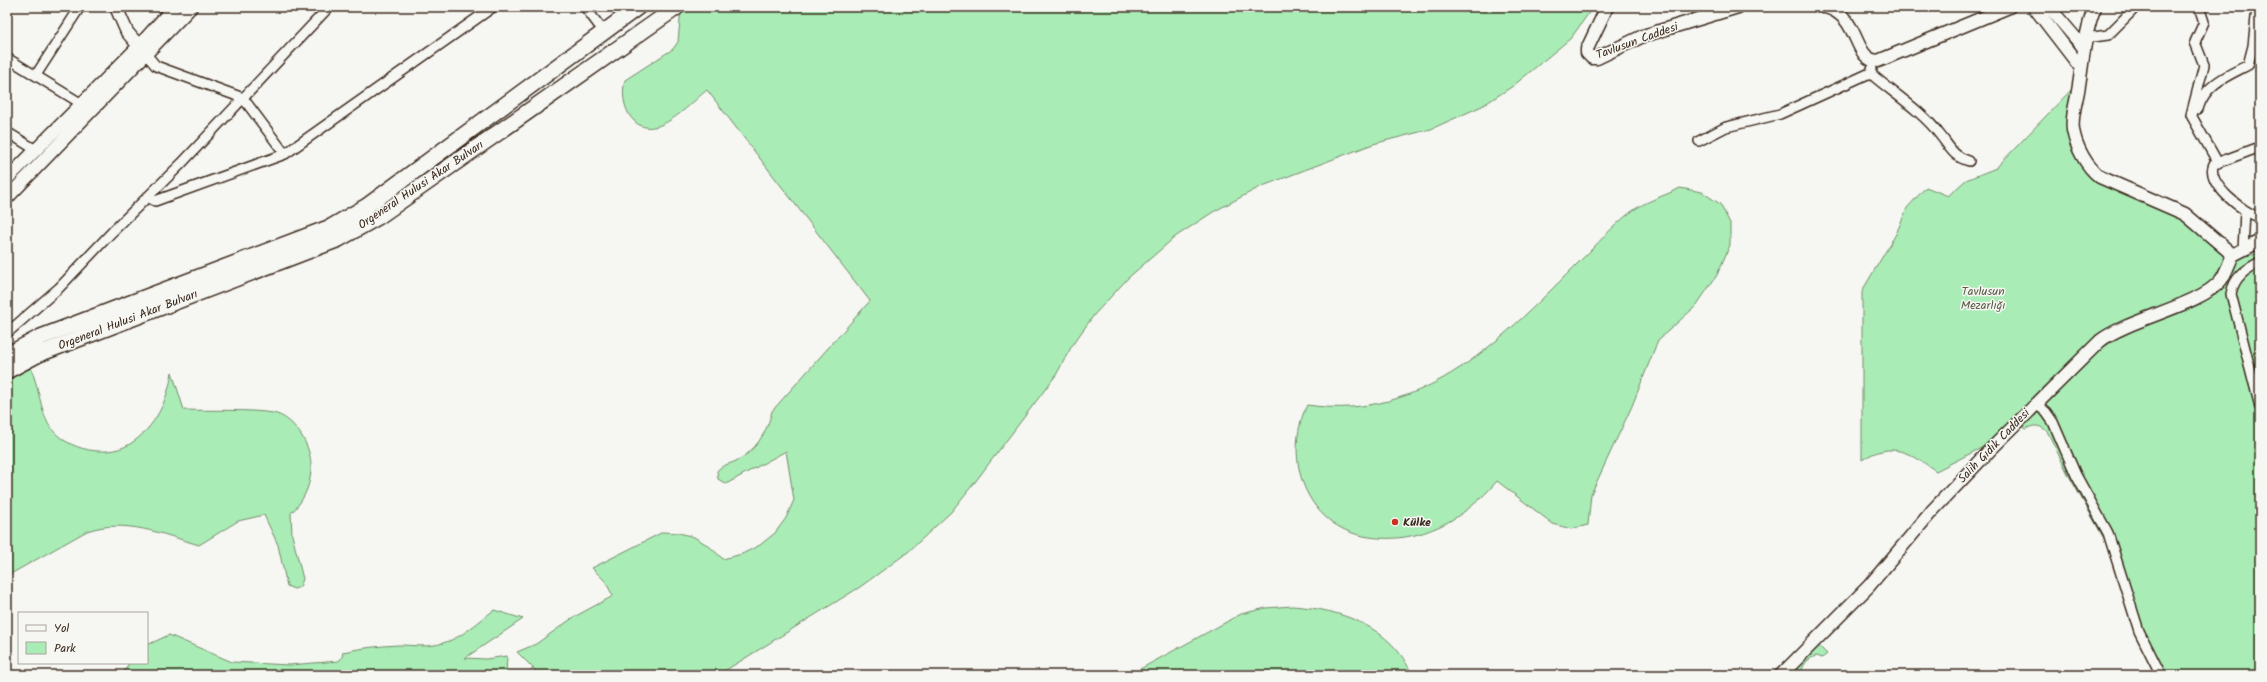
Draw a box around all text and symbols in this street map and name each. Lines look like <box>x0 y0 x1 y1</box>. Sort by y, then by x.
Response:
street label: Tavlusun Caddesi <box>1593 17 1682 65</box>
street label: Orgeneral Hulusi Akar Bulvarı <box>354 136 488 234</box>
park label: Tavlusun Mezarlığı <box>1961 282 2005 315</box>
street label: Orgeneral Hulusi Akar Bulvarı <box>55 285 201 355</box>
street label: Salih Gıdık Caddesi <box>1953 404 2035 488</box>
place label: Külke <box>1403 513 1431 532</box>
marker: Külke <box>1390 517 1400 527</box>
legend <box>18 612 148 664</box>
text: Yol <box>54 619 69 638</box>
text: Park <box>54 639 76 658</box>

